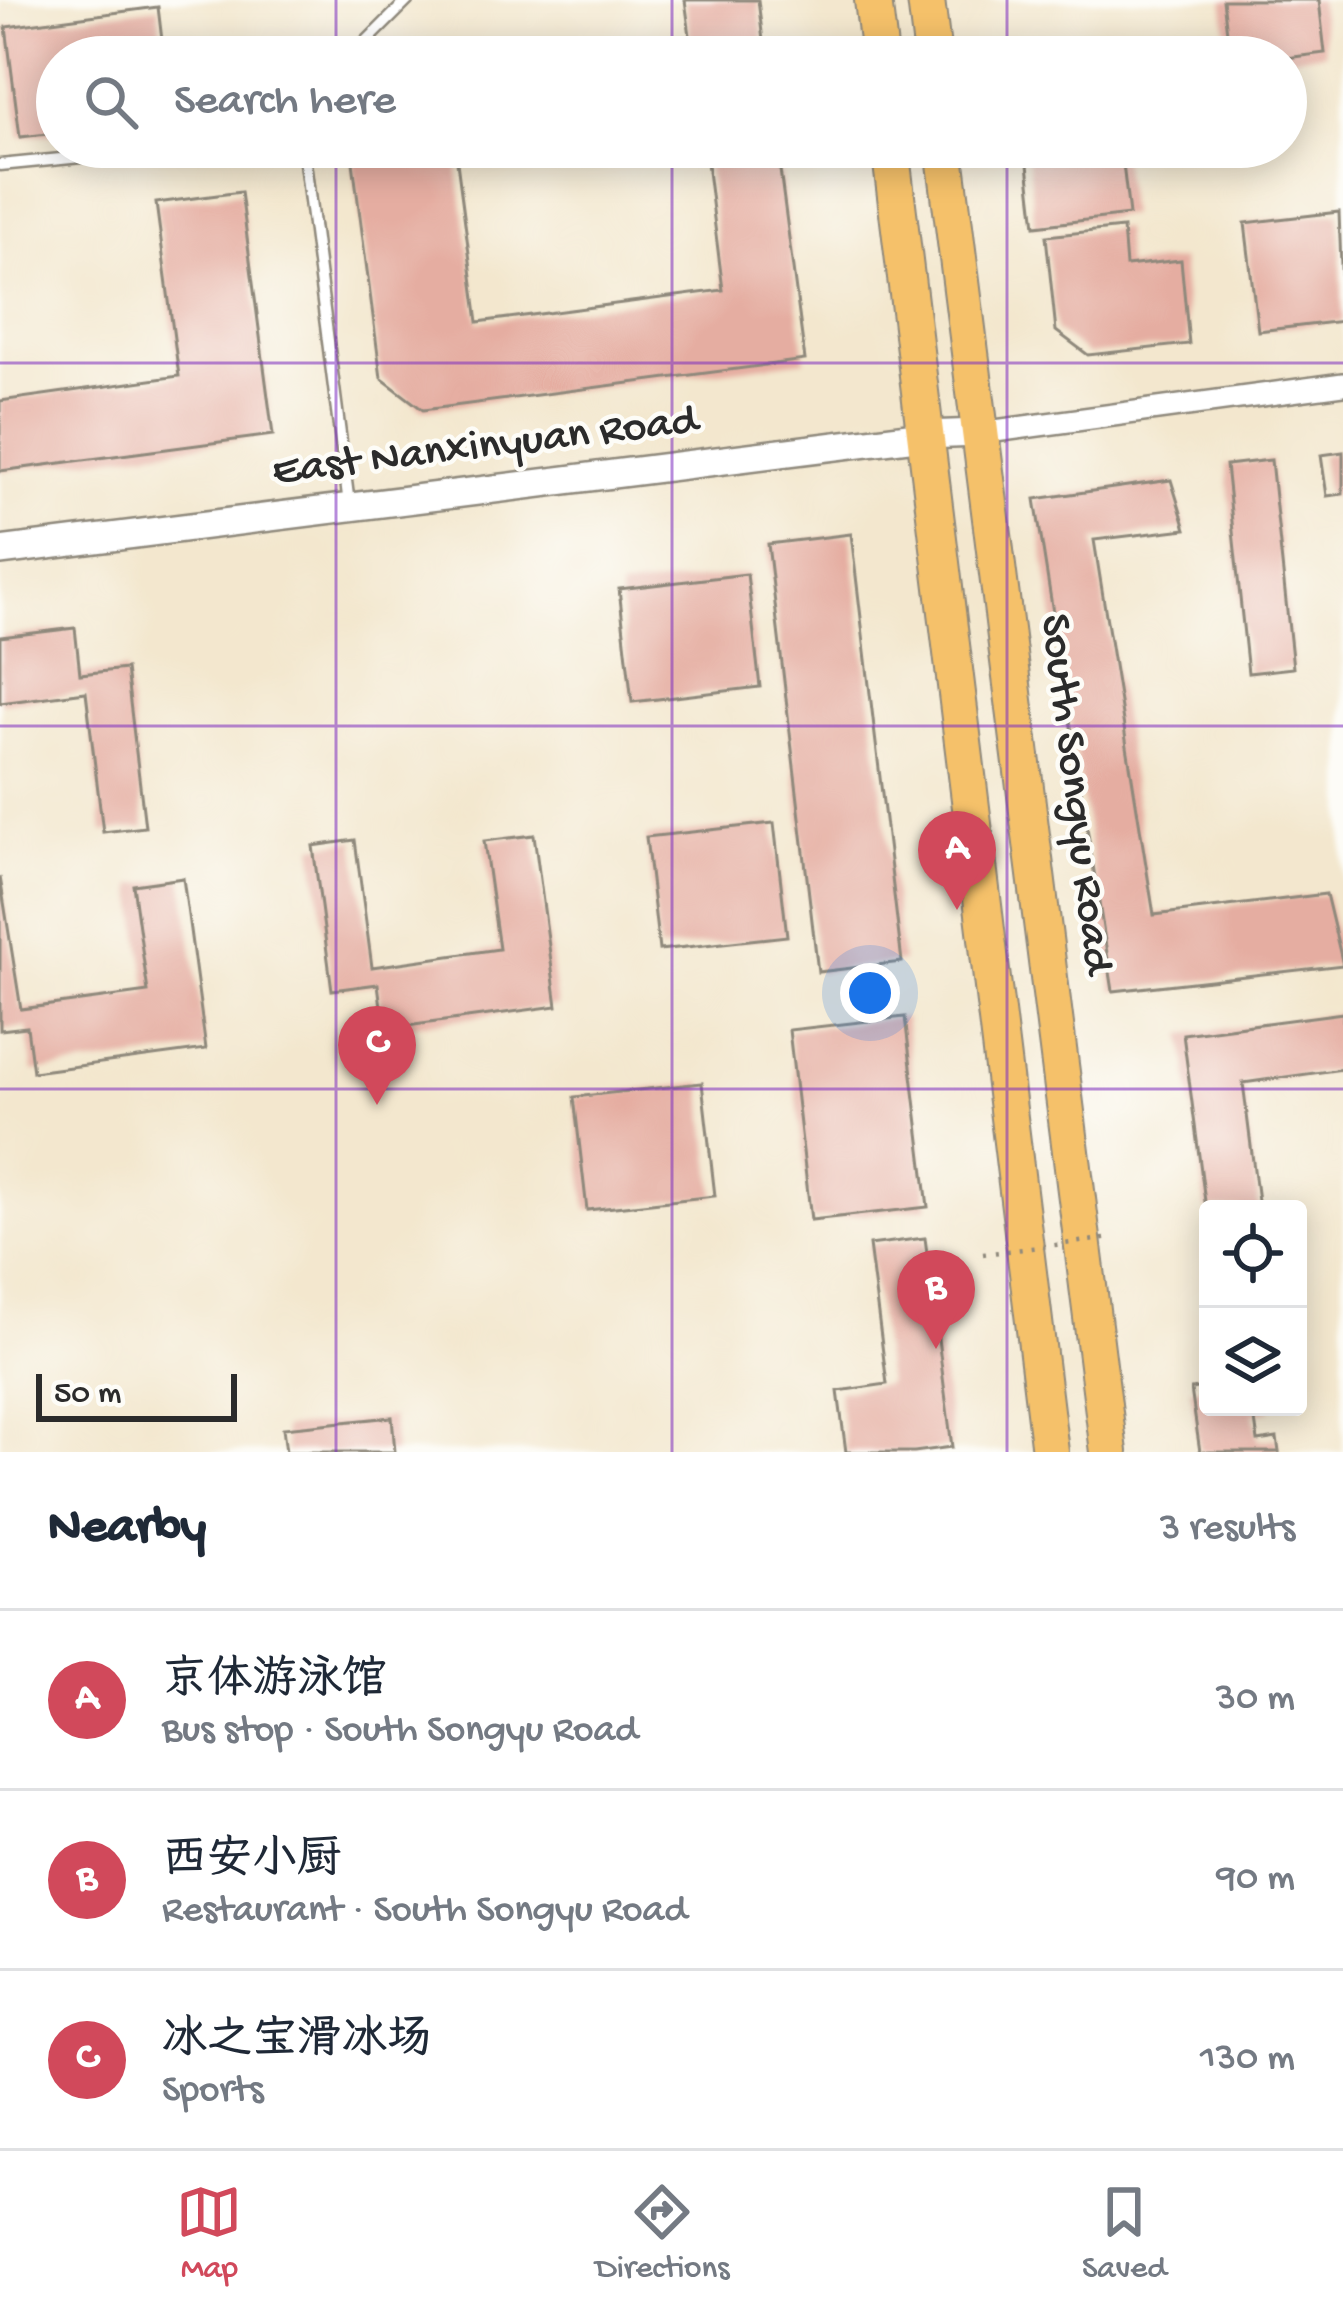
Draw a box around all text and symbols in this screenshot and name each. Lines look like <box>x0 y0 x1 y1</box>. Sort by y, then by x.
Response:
search box <box>36 36 1307 168</box>
icon: search <box>78 69 144 135</box>
text: Search here <box>174 76 396 129</box>
street label: East Nanxinyuan Road <box>269 395 704 500</box>
street label: South Songyu Road <box>1026 611 1123 980</box>
pin: A <box>918 811 996 910</box>
your location <box>840 963 900 1023</box>
pin: C <box>338 1006 416 1105</box>
map controls <box>1199 1200 1307 1416</box>
button: locate <box>1199 1200 1307 1308</box>
pin: B <box>897 1250 975 1349</box>
button: layers <box>1199 1308 1307 1416</box>
scale bar <box>36 1368 237 1421</box>
text: 50 m <box>54 1376 121 1414</box>
text: Nearby <box>48 1500 206 1560</box>
text: 3 results <box>1160 1507 1295 1553</box>
text: 京体游泳馆 <box>162 1656 387 1709</box>
text: A <box>75 1677 99 1723</box>
text: 30 m <box>1216 1677 1295 1723</box>
text: Bus stop · South Songyu Road <box>162 1709 638 1755</box>
text: 西安小厨 <box>162 1836 342 1889</box>
text: B <box>77 1857 97 1903</box>
text: 90 m <box>1216 1857 1295 1903</box>
text: Restaurant · South Songyu Road <box>162 1889 687 1935</box>
text: 冰之宝滑冰场 <box>162 2016 432 2069</box>
text: C <box>76 2037 98 2083</box>
text: 130 m <box>1200 2037 1295 2083</box>
text: Sports <box>162 2069 264 2115</box>
tab: Map <box>176 2179 242 2289</box>
tab: Directions <box>595 2179 729 2289</box>
tab: Saved <box>1082 2179 1167 2289</box>

